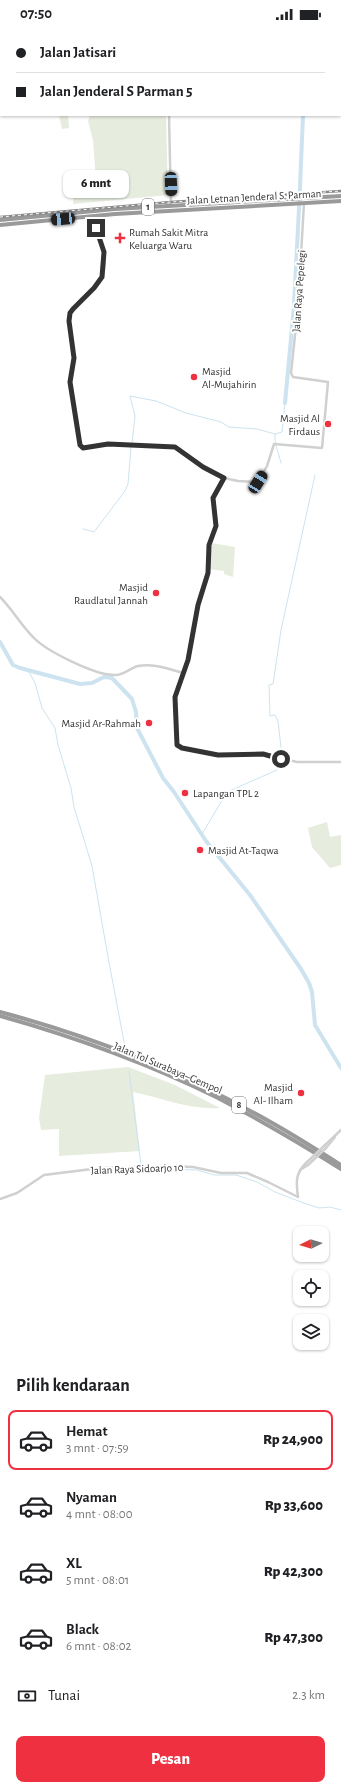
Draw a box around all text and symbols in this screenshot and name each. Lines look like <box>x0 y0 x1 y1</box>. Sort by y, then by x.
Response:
text: 07:50 <box>20 6 52 21</box>
text: Jalan Jatisari <box>40 45 116 60</box>
text: Jalan Jenderal S Parman 5 <box>40 84 192 99</box>
callout: 6 mnt <box>63 170 129 198</box>
car <box>165 172 177 196</box>
text: 6 mnt <box>81 177 111 190</box>
street label: Jalan Letnan Jenderal S. Parman <box>186 188 322 206</box>
road number: 1 <box>142 199 154 215</box>
car <box>51 212 75 226</box>
route end <box>87 219 105 237</box>
place label: Rumah Sakit Mitra Keluarga Waru <box>129 227 208 251</box>
marker: Rumah Sakit Mitra Keluarga Waru <box>114 232 126 244</box>
street label: Jalan Raya Pepelegi <box>291 250 307 332</box>
place label: Masjid Al-Mujahirin <box>202 366 256 390</box>
marker: Masjid Al-Mujahirin <box>189 372 199 382</box>
place label: Masjid Al Firdaus <box>280 413 320 437</box>
marker: Masjid Al Firdaus <box>323 419 333 429</box>
car <box>247 469 269 495</box>
place label: Masjid Raudlatul Jannah <box>74 582 148 606</box>
marker: Masjid Raudlatul Jannah <box>151 588 161 598</box>
place label: Masjid Ar-Rahmah <box>62 718 141 729</box>
marker: Masjid Ar-Rahmah <box>144 718 154 728</box>
route start <box>272 750 290 768</box>
marker: Lapangan TPL 2 <box>180 788 190 798</box>
place label: Lapangan TPL 2 <box>193 788 259 799</box>
marker: Masjid At-Taqwa <box>195 845 205 855</box>
place label: Masjid At-Taqwa <box>208 845 279 856</box>
street label: Jalan Tol Surabaya–Gempol <box>112 1040 224 1096</box>
place label: Masjid Al- Ilham <box>254 1082 293 1106</box>
marker: Masjid Al- Ilham <box>296 1088 306 1098</box>
road number: 8 <box>232 1097 246 1113</box>
street label: Jalan Raya Sidoarjo 10 <box>90 1162 184 1176</box>
north arrow <box>293 1226 329 1262</box>
map controls <box>293 1226 329 1350</box>
button: locate <box>293 1270 329 1306</box>
button: layers <box>293 1314 329 1350</box>
text: Pilih kendaraan <box>16 1377 130 1395</box>
icon: car <box>18 1422 54 1458</box>
text: Hemat <box>66 1424 108 1439</box>
text: Rp 24,900 <box>263 1432 323 1447</box>
text: 3 mnt · 07:59 <box>66 1442 129 1455</box>
icon: car <box>18 1488 54 1524</box>
text: Nyaman <box>66 1490 117 1505</box>
text: Rp 33,600 <box>265 1498 323 1513</box>
text: 4 mnt · 08:00 <box>66 1508 133 1521</box>
icon: car <box>18 1554 54 1590</box>
text: XL <box>66 1556 82 1571</box>
text: Rp 42,300 <box>264 1564 323 1579</box>
text: 5 mnt · 08:01 <box>66 1574 129 1587</box>
icon: car <box>18 1620 54 1656</box>
text: Black <box>66 1622 99 1637</box>
text: Rp 47,300 <box>264 1630 323 1645</box>
text: 6 mnt · 08:02 <box>66 1640 131 1653</box>
icon: cash <box>16 1685 38 1707</box>
text: Tunai <box>48 1688 80 1703</box>
text: 2.3 km <box>292 1689 325 1702</box>
button: Pesan <box>16 1736 325 1782</box>

